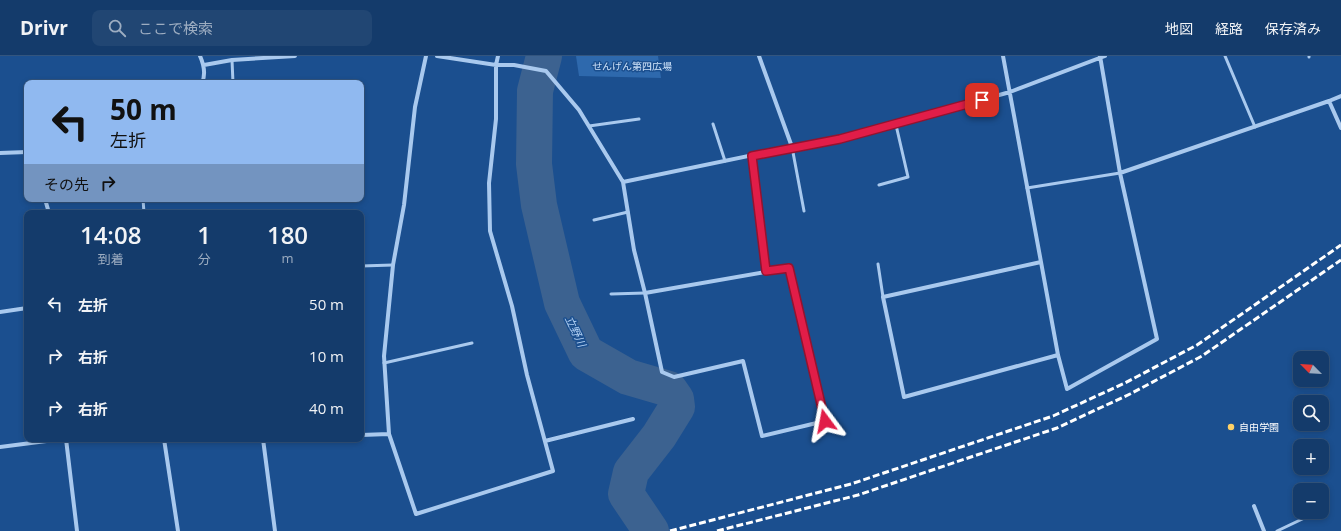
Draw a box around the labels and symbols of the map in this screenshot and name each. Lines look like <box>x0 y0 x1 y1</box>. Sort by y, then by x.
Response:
park label: せんげん第四広場 <box>592 59 672 73</box>
pin <box>965 83 999 117</box>
water label: 立野川 <box>562 313 590 350</box>
north arrow <box>1293 351 1329 387</box>
position arrow <box>804 400 846 442</box>
place label: 自由学園 <box>1239 420 1279 434</box>
marker: 自由学園 <box>1226 422 1236 432</box>

